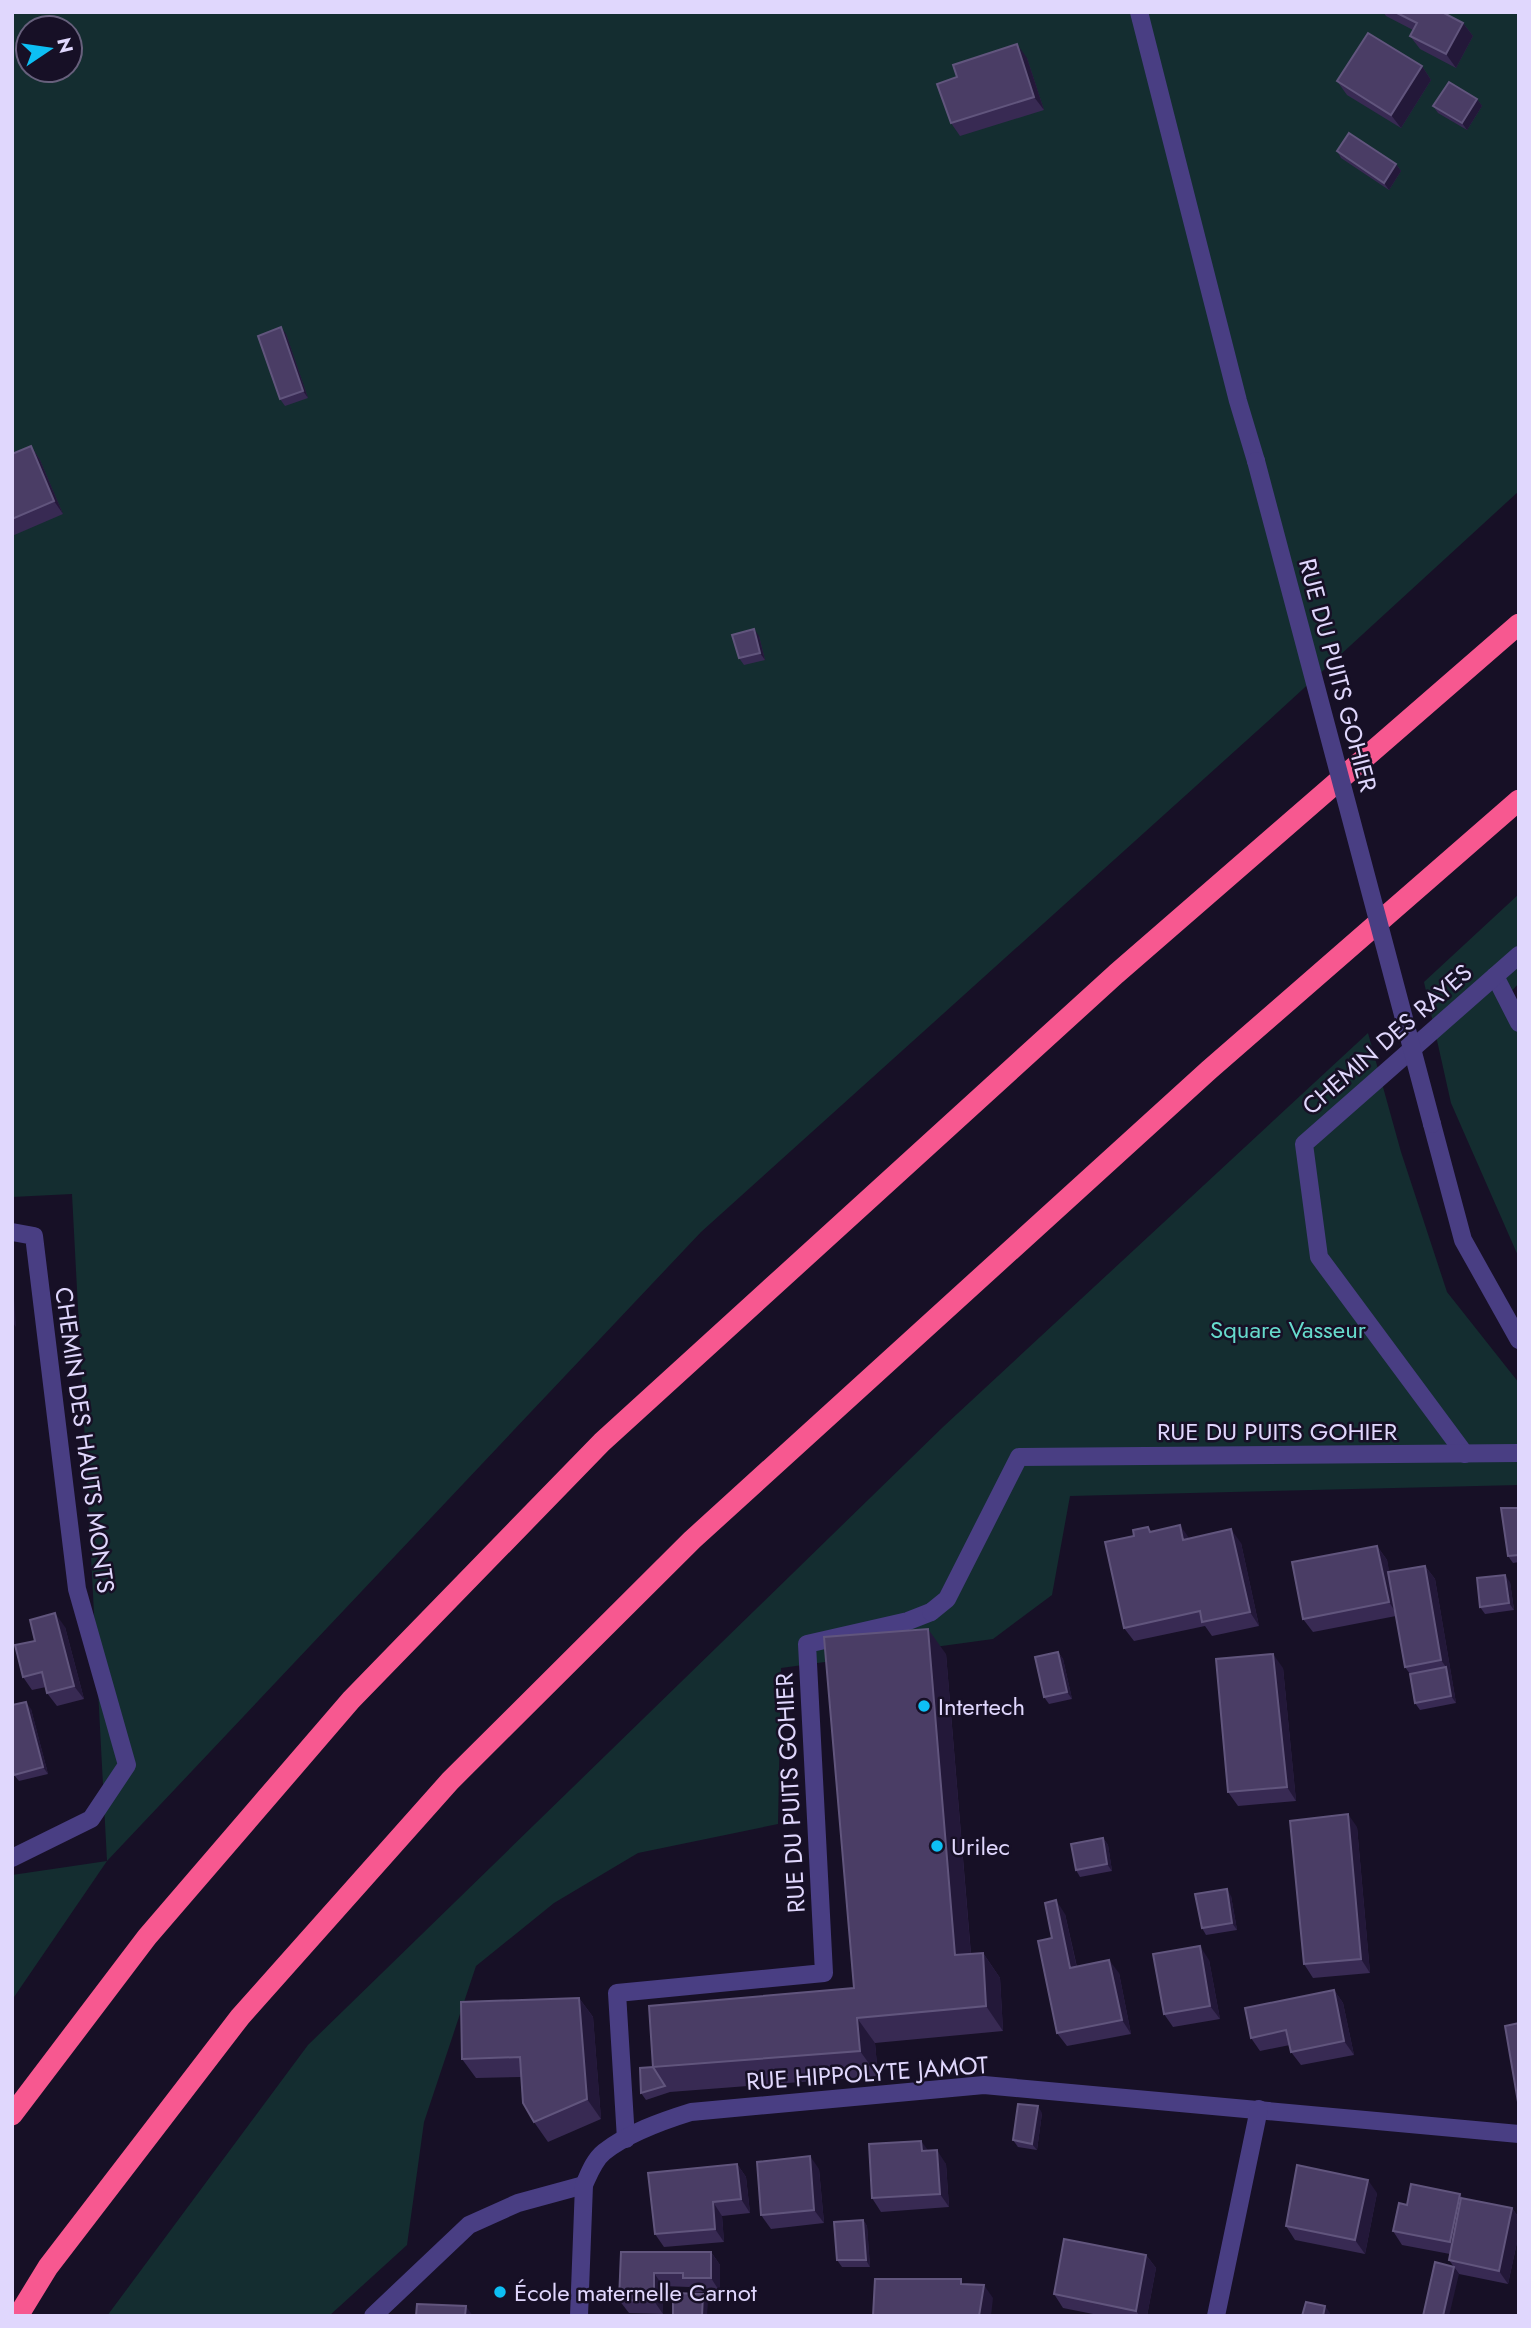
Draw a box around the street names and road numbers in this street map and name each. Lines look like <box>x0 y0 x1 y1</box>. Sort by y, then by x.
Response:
street label: RUE DU PUITS GOHIER <box>1290 554 1386 796</box>
street label: CHEMIN DES RAYES <box>1294 955 1480 1123</box>
street label: CHEMIN DES HAUTS MONTS <box>46 1285 124 1595</box>
street label: RUE DU PUITS GOHIER <box>1157 1414 1398 1449</box>
street label: RUE DU PUITS GOHIER <box>766 1672 814 1914</box>
street label: RUE HIPPOLYTE JAMOT <box>745 2047 989 2099</box>

